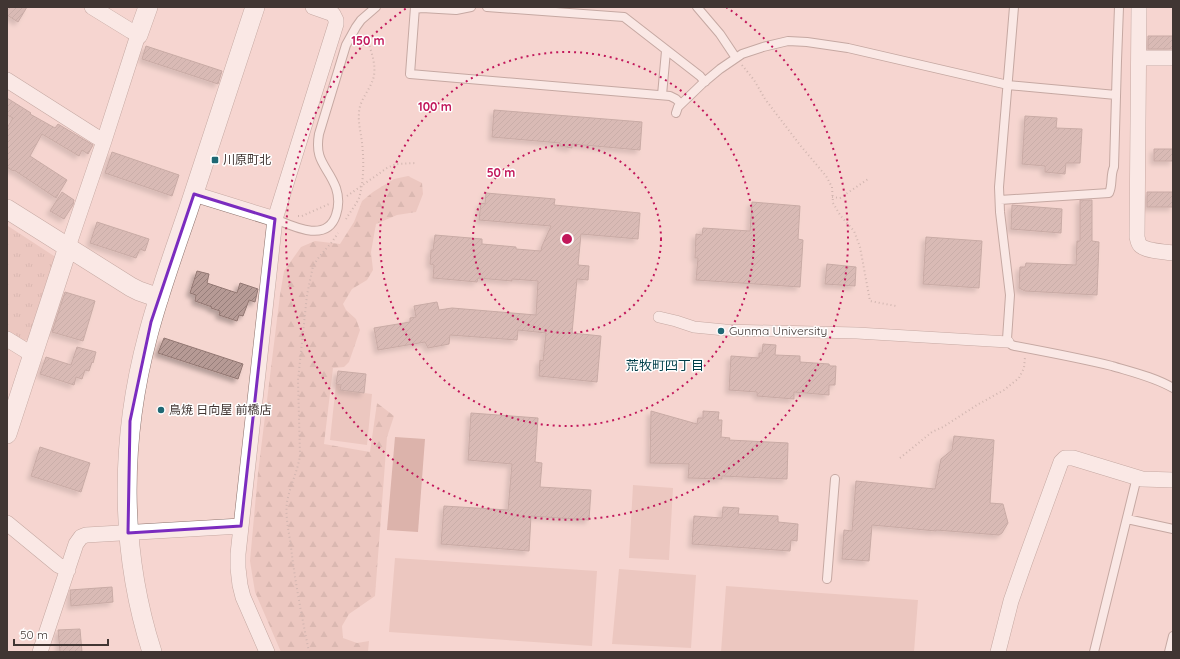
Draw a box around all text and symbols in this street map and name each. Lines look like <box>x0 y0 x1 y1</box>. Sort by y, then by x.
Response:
text: 150 m <box>351 33 385 48</box>
text: 100 m <box>418 99 452 114</box>
place label: 川原町北 <box>223 152 271 167</box>
marker: 川原町北 <box>210 155 220 165</box>
text: 50 m <box>487 165 515 180</box>
centre of rings <box>560 232 574 246</box>
place label: Gunma University <box>729 323 827 338</box>
marker: Gunma University <box>716 326 726 336</box>
district label: 荒牧町四丁目 <box>626 357 704 373</box>
place label: 鳥焼 日向屋 前橋店 <box>169 402 272 417</box>
marker: 鳥焼 日向屋 前橋店 <box>156 405 166 415</box>
scale bar <box>14 621 108 647</box>
text: 50 m <box>20 627 48 642</box>

